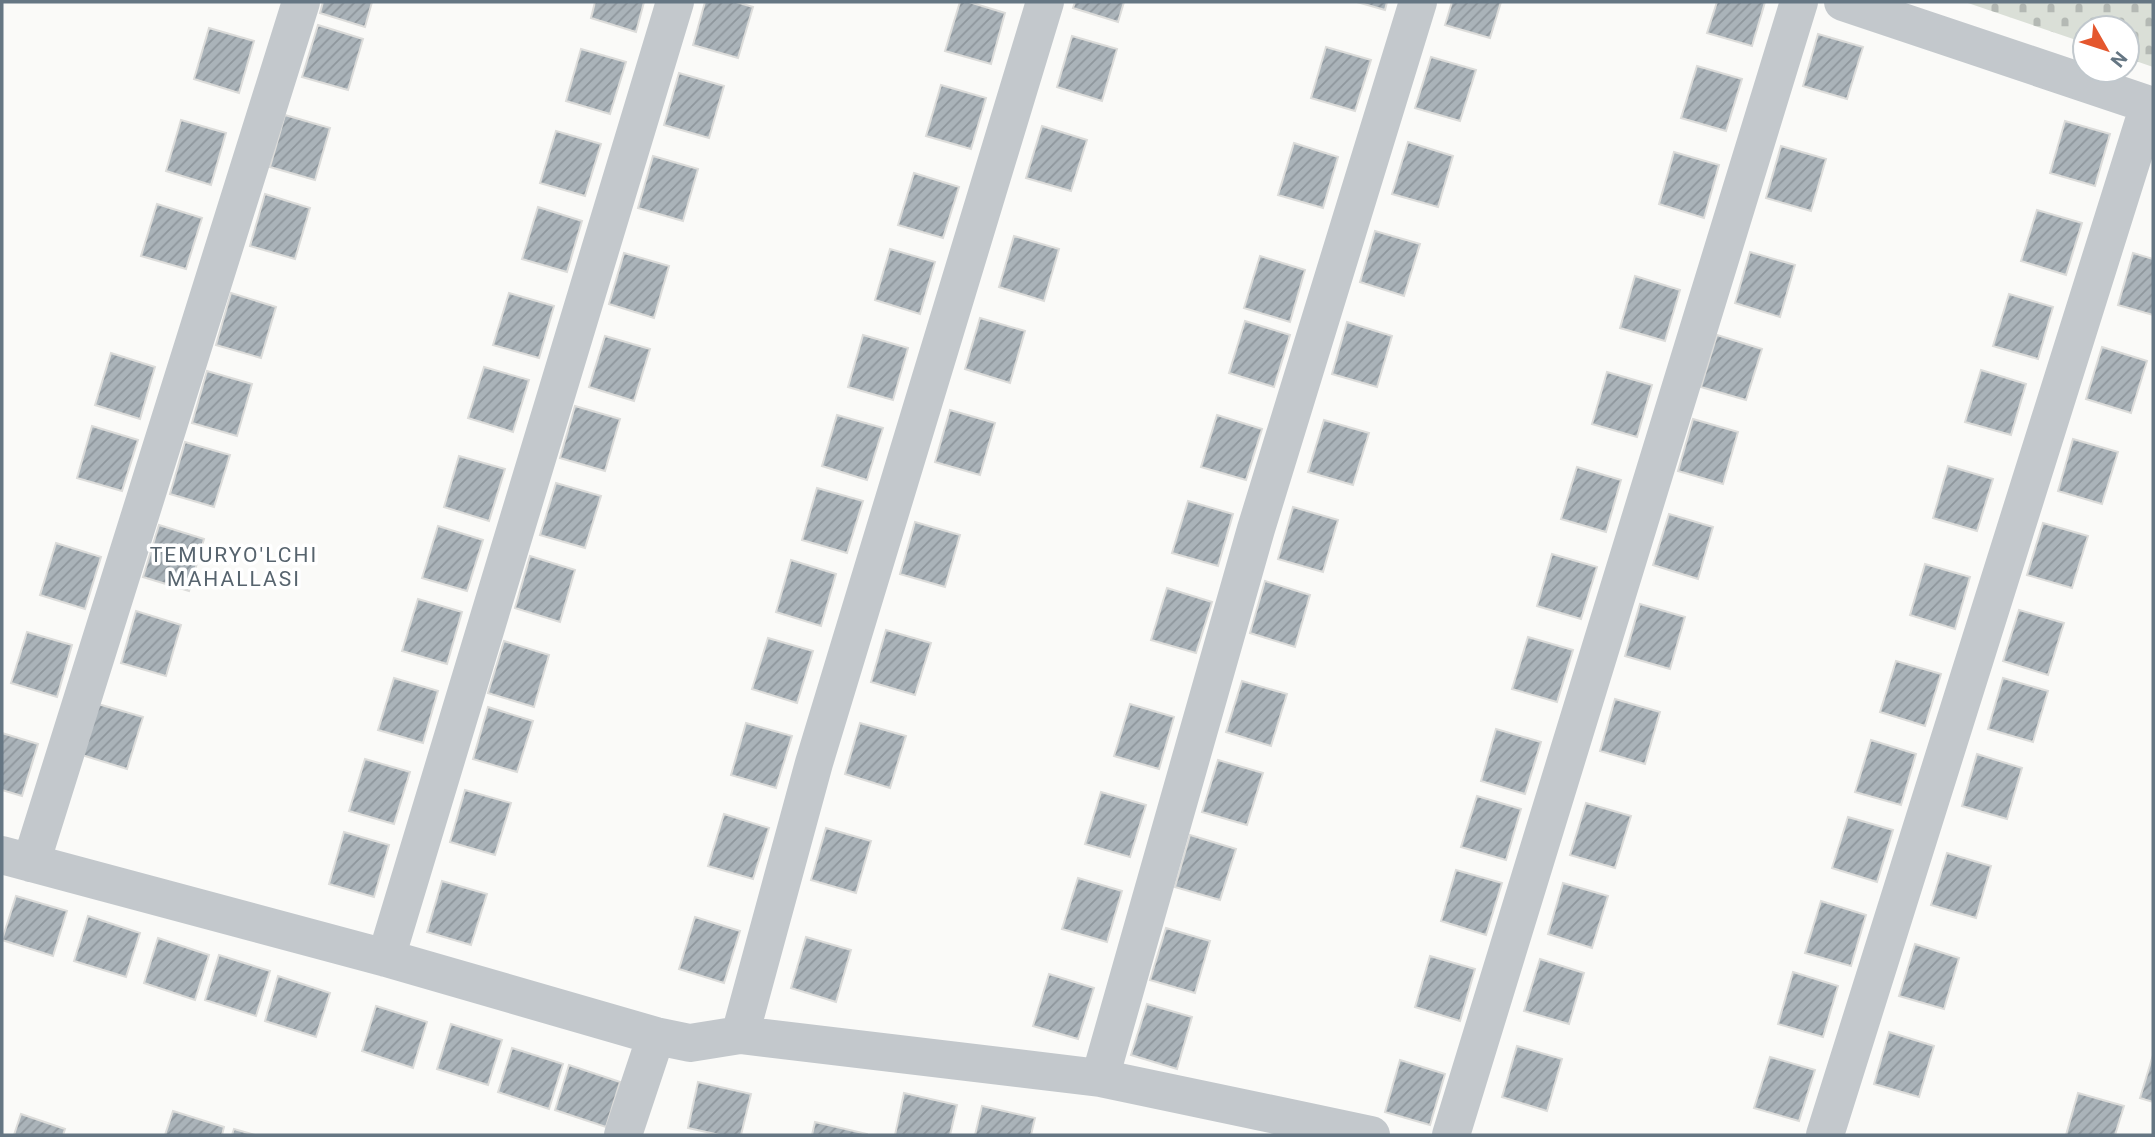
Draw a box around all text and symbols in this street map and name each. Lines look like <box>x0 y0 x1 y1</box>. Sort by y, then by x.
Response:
north arrow <box>2071 14 2141 84</box>
text: N <box>2106 47 2132 72</box>
district label: TEMURYO'LCHI MAHALLASI <box>150 543 318 591</box>

